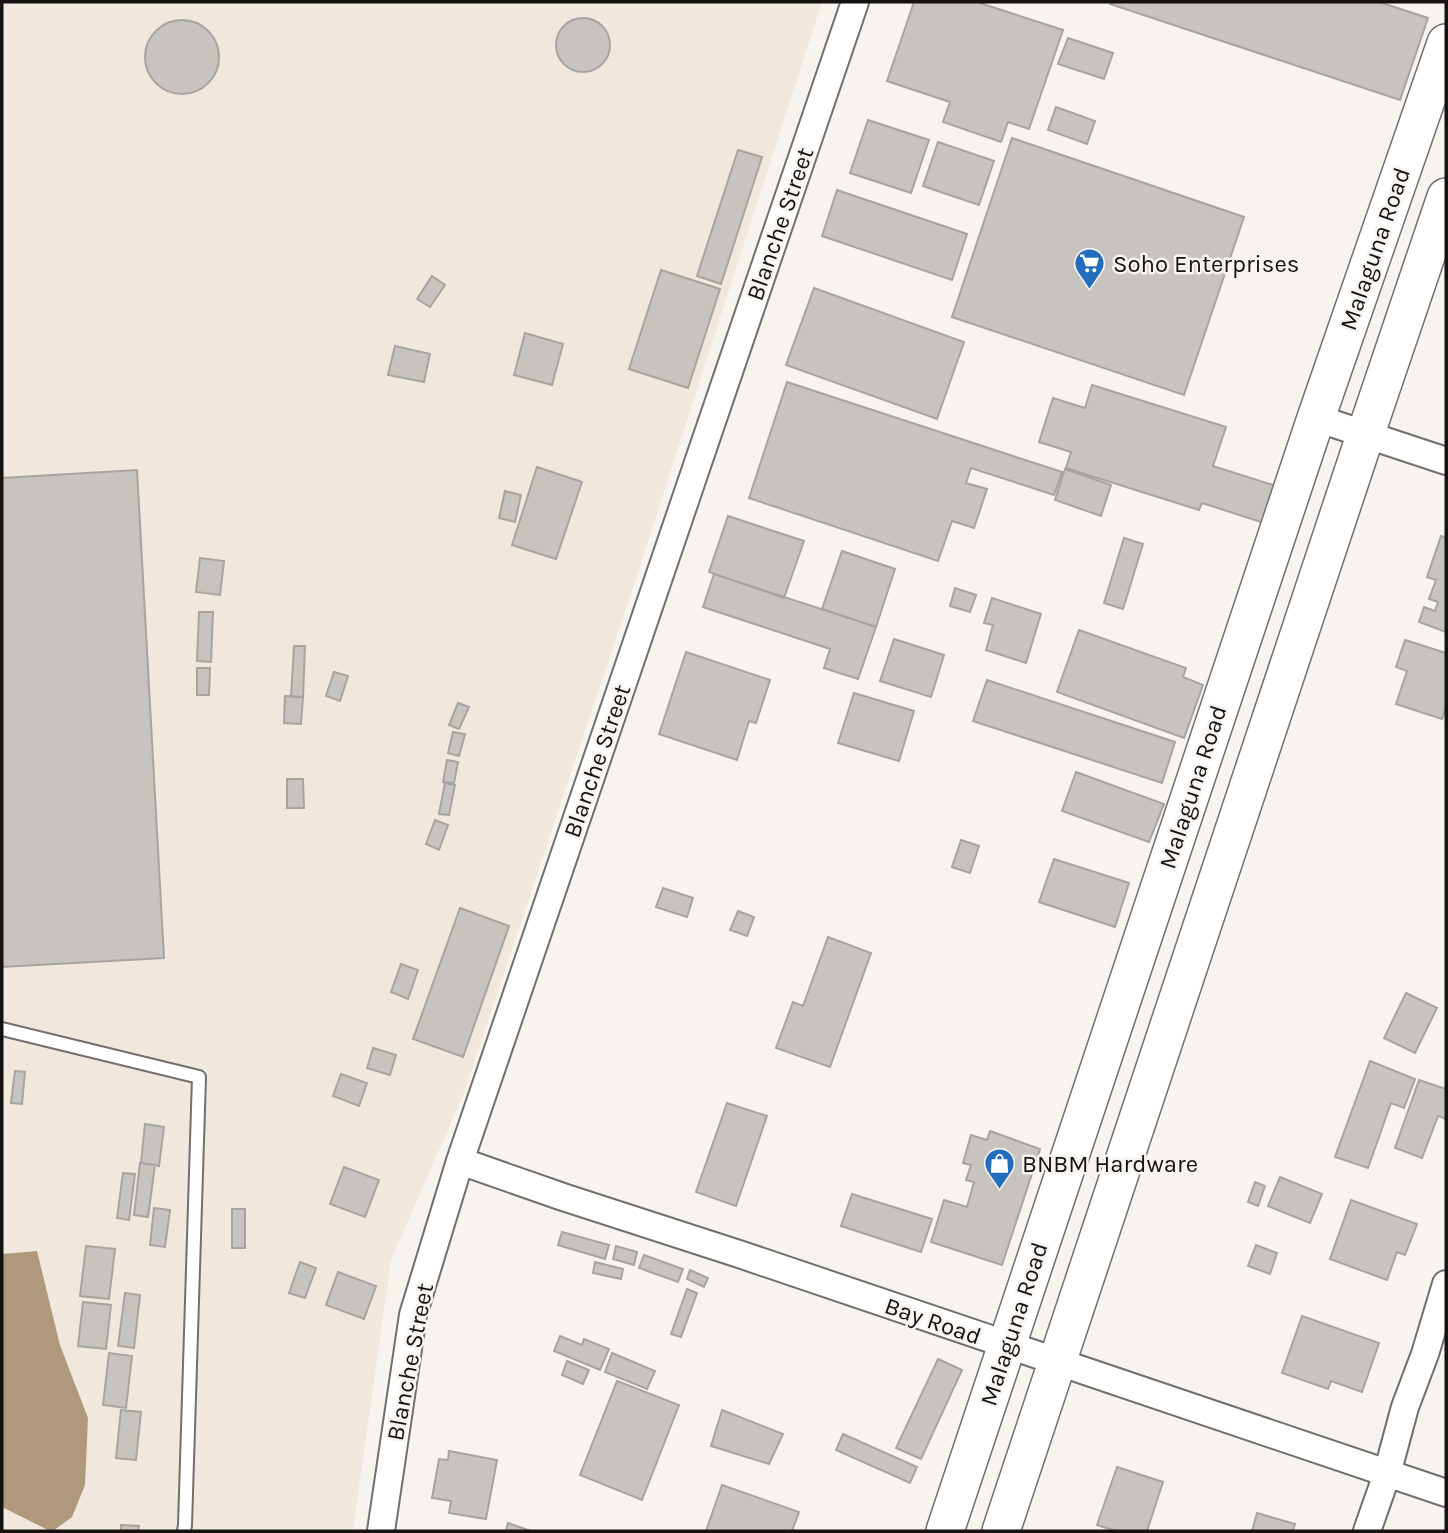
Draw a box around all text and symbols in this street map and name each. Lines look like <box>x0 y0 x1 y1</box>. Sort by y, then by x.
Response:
street label: Blanche Street <box>741 144 819 304</box>
street label: Malaguna Road <box>1334 164 1416 334</box>
supermarket icon: Soho Enterprises <box>1073 247 1107 291</box>
place label: Soho Enterprises <box>1113 250 1299 278</box>
street label: Blanche Street <box>558 681 636 841</box>
street label: Malaguna Road <box>1153 702 1233 872</box>
shop icon: BNBM Hardware <box>982 1147 1016 1191</box>
place label: BNBM Hardware <box>1022 1150 1198 1178</box>
street label: Malaguna Road <box>974 1239 1054 1409</box>
street label: Blanche Street <box>381 1281 439 1443</box>
street label: Bay Road <box>881 1291 985 1351</box>

